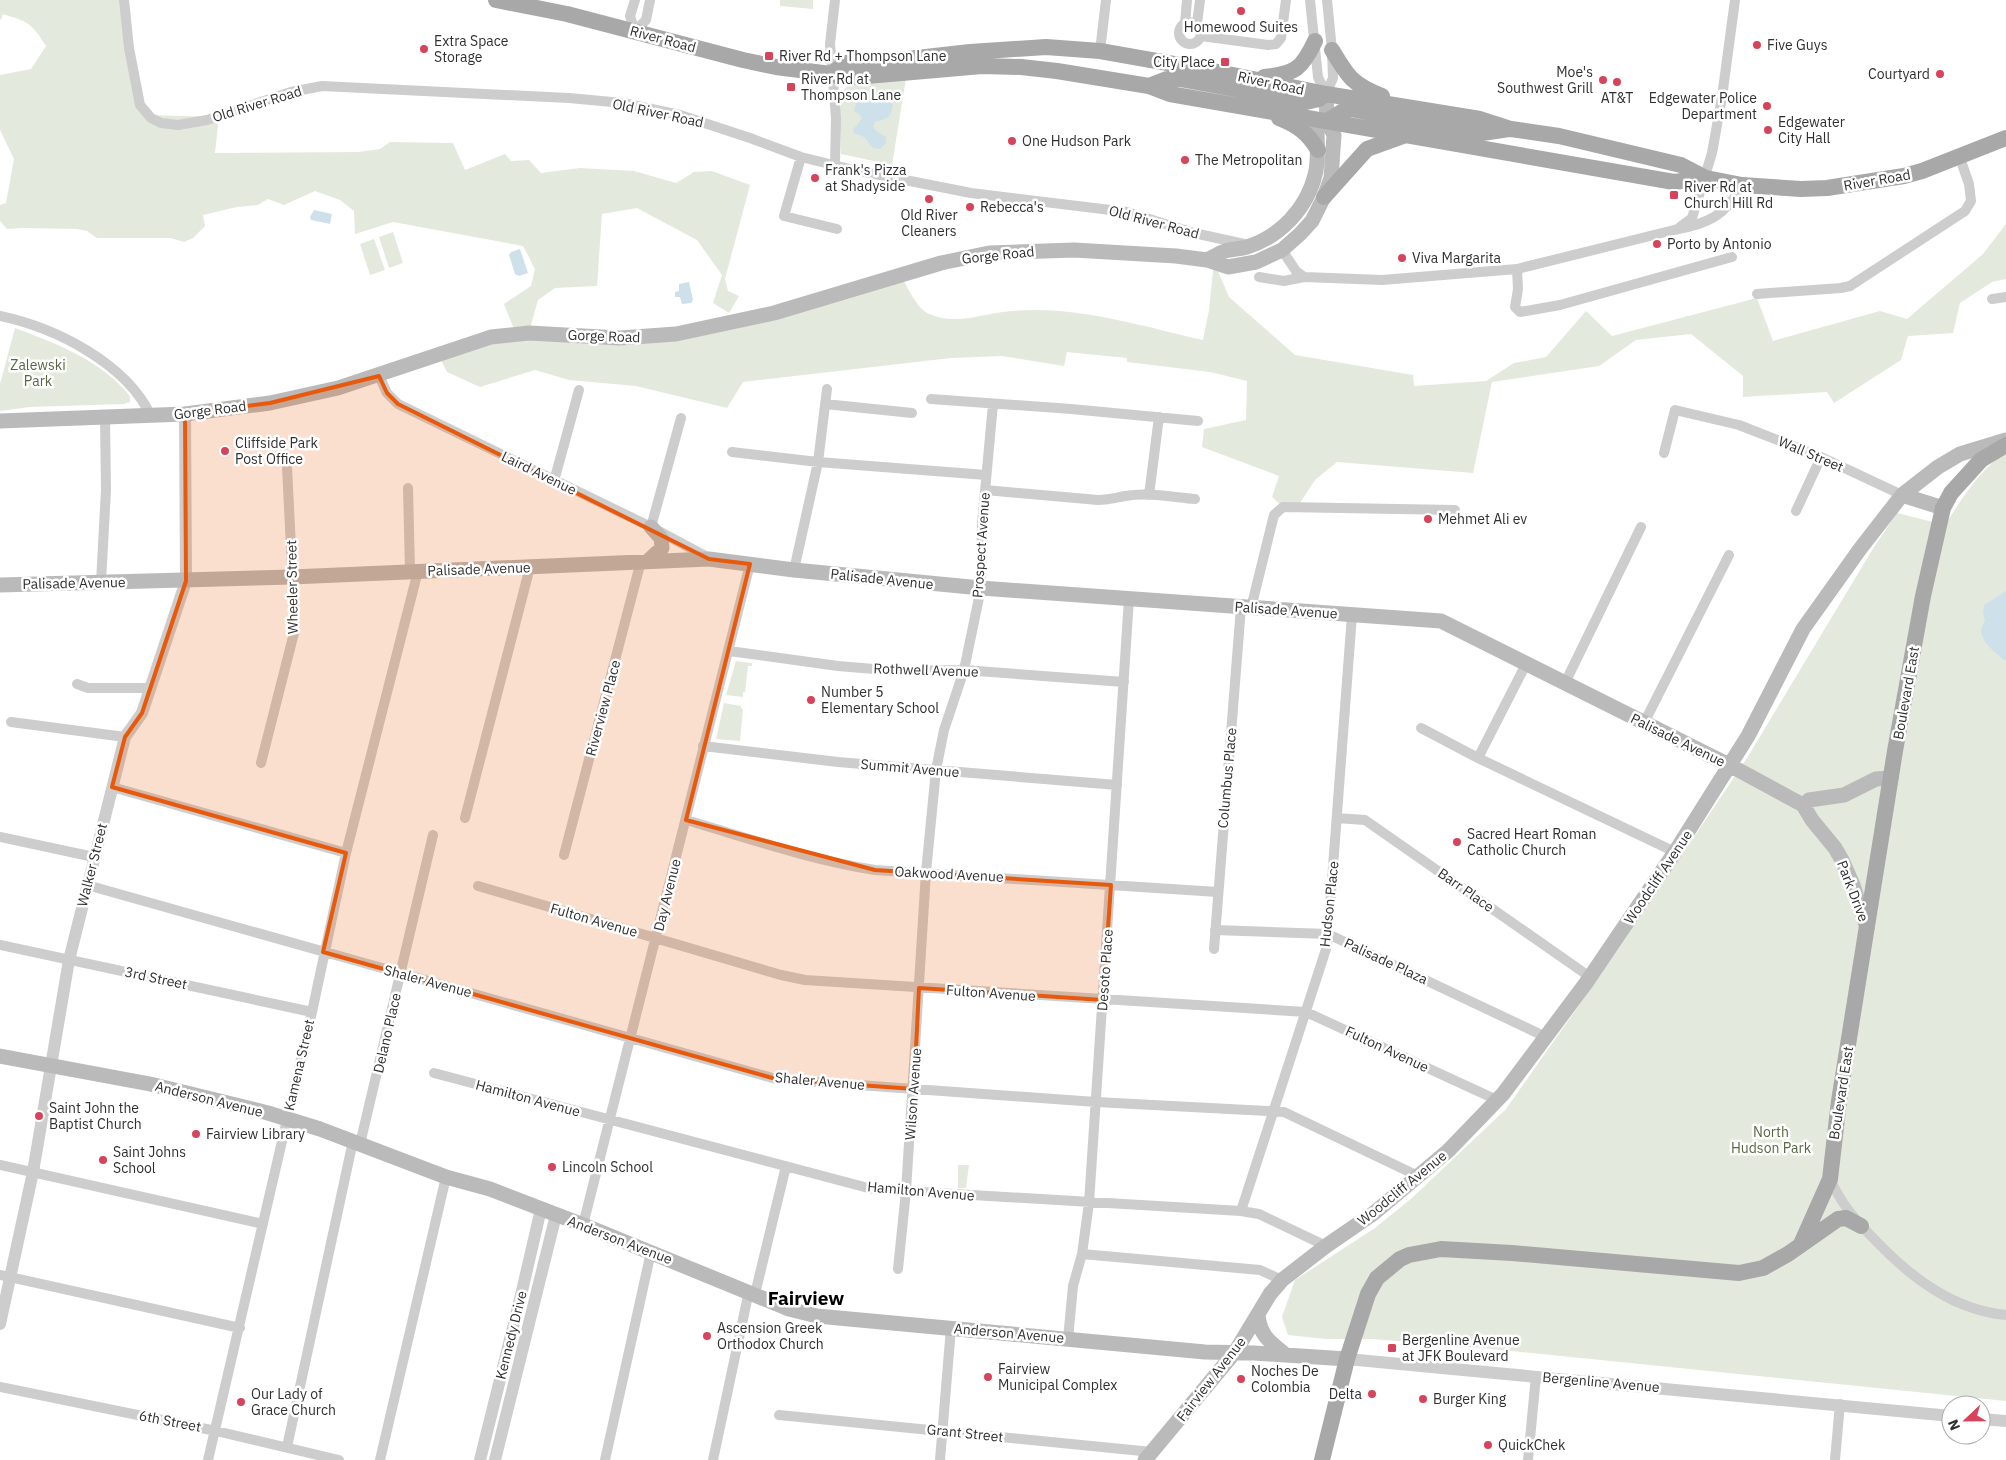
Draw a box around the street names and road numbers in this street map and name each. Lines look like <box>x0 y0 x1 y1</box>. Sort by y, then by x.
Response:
street label: River Road <box>628 22 698 56</box>
street label: River Road <box>1236 67 1306 99</box>
street label: Old River Road <box>210 82 304 126</box>
street label: Old River Road <box>611 95 705 131</box>
street label: River Road <box>1842 165 1912 195</box>
street label: Old River Road <box>1107 201 1201 243</box>
street label: Gorge Road <box>961 242 1035 268</box>
street label: Gorge Road <box>567 326 641 346</box>
street label: Gorge Road <box>173 397 247 423</box>
street label: Wall Street <box>1776 432 1846 476</box>
street label: Laird Avenue <box>499 447 580 499</box>
street label: Prospect Avenue <box>968 491 994 598</box>
street label: Wheeler Street <box>282 540 302 634</box>
street label: Palisade Avenue <box>427 558 531 580</box>
street label: Palisade Avenue <box>830 565 935 593</box>
street label: Palisade Avenue <box>22 573 126 593</box>
street label: Palisade Avenue <box>1234 597 1338 623</box>
street label: Boulevard East <box>1889 645 1923 741</box>
street label: Riverview Place <box>582 658 625 758</box>
street label: Rothwell Avenue <box>873 659 979 681</box>
street label: Palisade Avenue <box>1628 709 1729 771</box>
street label: Columbus Place <box>1214 727 1240 829</box>
street label: Summit Avenue <box>860 755 960 781</box>
street label: Walker Street <box>73 821 111 909</box>
street label: Woodcliff Avenue <box>1620 826 1696 927</box>
street label: Day Avenue <box>649 857 685 933</box>
street label: Park Drive <box>1833 858 1873 924</box>
street label: Hudson Place <box>1316 860 1342 948</box>
street label: Oakwood Avenue <box>894 862 1004 886</box>
street label: Barr Place <box>1434 864 1498 916</box>
street label: Fulton Avenue <box>548 899 640 941</box>
street label: Desoto Place <box>1093 928 1117 1012</box>
street label: Palisade Plaza <box>1341 934 1431 988</box>
street label: Shaler Avenue <box>382 961 474 1001</box>
street label: 3rd Street <box>123 963 189 993</box>
street label: Fulton Avenue <box>946 981 1037 1005</box>
street label: Delano Place <box>369 991 405 1075</box>
street label: Kamena Street <box>280 1017 318 1112</box>
street label: Fulton Avenue <box>1342 1022 1432 1076</box>
street label: Boulevard East <box>1825 1045 1857 1141</box>
street label: Wilson Avenue <box>901 1047 925 1141</box>
street label: Shaler Avenue <box>774 1068 866 1094</box>
street label: Hamilton Avenue <box>474 1075 583 1121</box>
street label: Anderson Avenue <box>153 1077 265 1121</box>
street label: Woodcliff Avenue <box>1354 1146 1450 1229</box>
street label: Hamilton Avenue <box>867 1177 976 1205</box>
street label: Anderson Avenue <box>565 1212 675 1268</box>
street label: Kennedy Drive <box>491 1289 531 1381</box>
street label: Anderson Avenue <box>953 1319 1065 1347</box>
street label: Fairview Avenue <box>1172 1333 1250 1425</box>
street label: Bergenline Avenue <box>1542 1368 1661 1396</box>
street label: 6th Street <box>137 1406 203 1436</box>
street label: Grant Street <box>926 1420 1004 1446</box>

